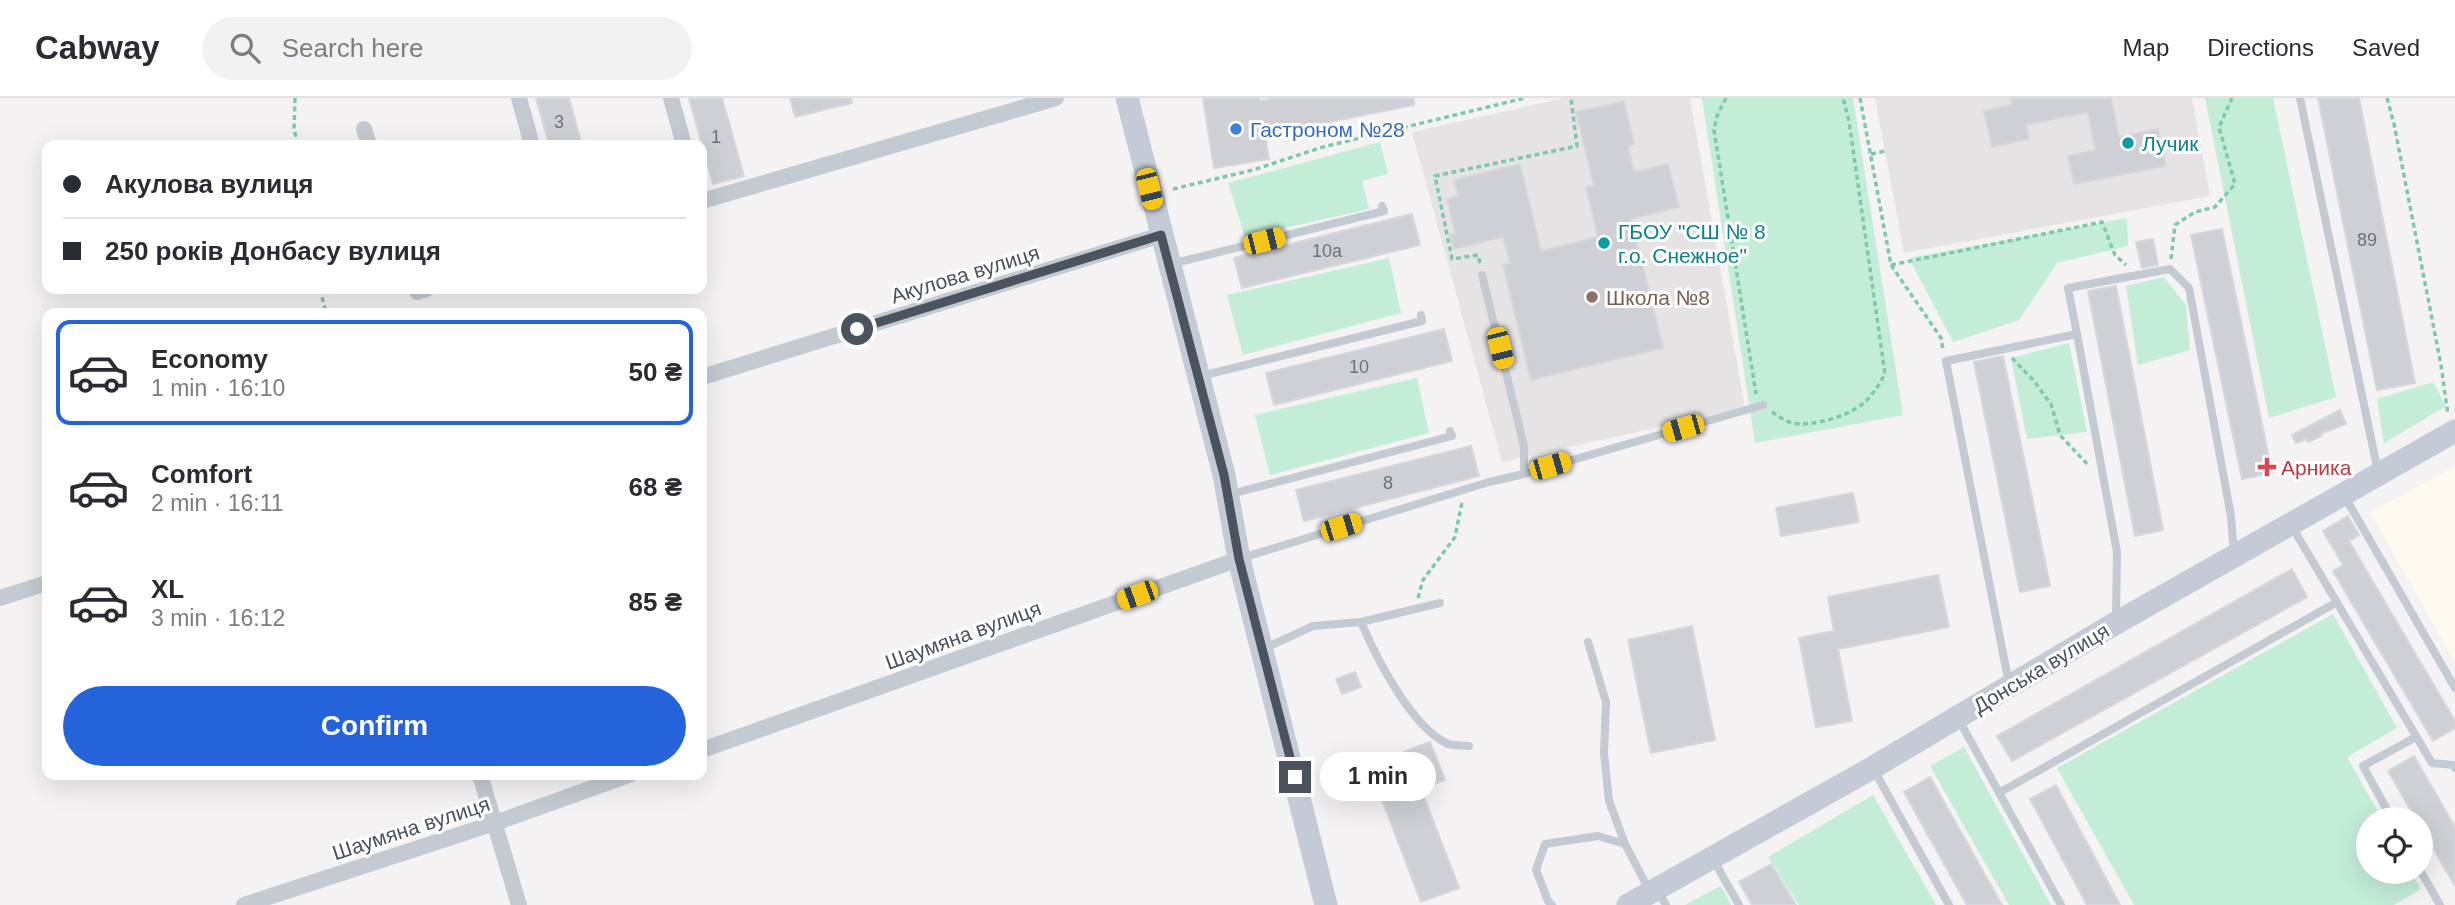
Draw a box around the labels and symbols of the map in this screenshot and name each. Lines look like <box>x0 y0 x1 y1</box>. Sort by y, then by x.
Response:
house number: 3 <box>554 112 564 132</box>
place label: Гастроном №28 <box>1250 118 1405 141</box>
marker: Гастроном №28 <box>1228 121 1244 137</box>
house number: 1 <box>711 127 721 147</box>
place label: Лучик <box>2142 132 2199 155</box>
marker: Лучик <box>2120 135 2136 151</box>
car <box>1134 166 1165 212</box>
place label: ГБОУ "СШ № 8 г.о. Снежное" <box>1618 220 1766 267</box>
car <box>1242 226 1287 256</box>
house number: 89 <box>2357 230 2377 250</box>
marker: ГБОУ "СШ № 8 г.о. Снежное" <box>1596 235 1612 251</box>
street label: Акулова вулиця <box>888 240 1042 308</box>
house number: 10а <box>1312 241 1343 261</box>
place label: Школа №8 <box>1606 286 1710 309</box>
marker: Школа №8 <box>1584 289 1600 305</box>
route start <box>841 313 873 345</box>
car <box>1485 325 1516 371</box>
house number: 10 <box>1349 357 1369 377</box>
car <box>1660 412 1707 444</box>
car <box>1527 450 1574 482</box>
place label: Арника <box>2281 456 2352 479</box>
marker: Арника <box>2259 459 2275 475</box>
house number: 8 <box>1383 473 1393 493</box>
car <box>1318 511 1365 543</box>
car <box>1114 578 1161 612</box>
street label: Шаумяна вулиця <box>882 596 1044 674</box>
street label: Донська вулиця <box>1969 618 2113 718</box>
callout: 1 min <box>1320 752 1435 802</box>
route end <box>1279 761 1311 793</box>
street label: Шаумяна вулиця <box>329 792 493 864</box>

